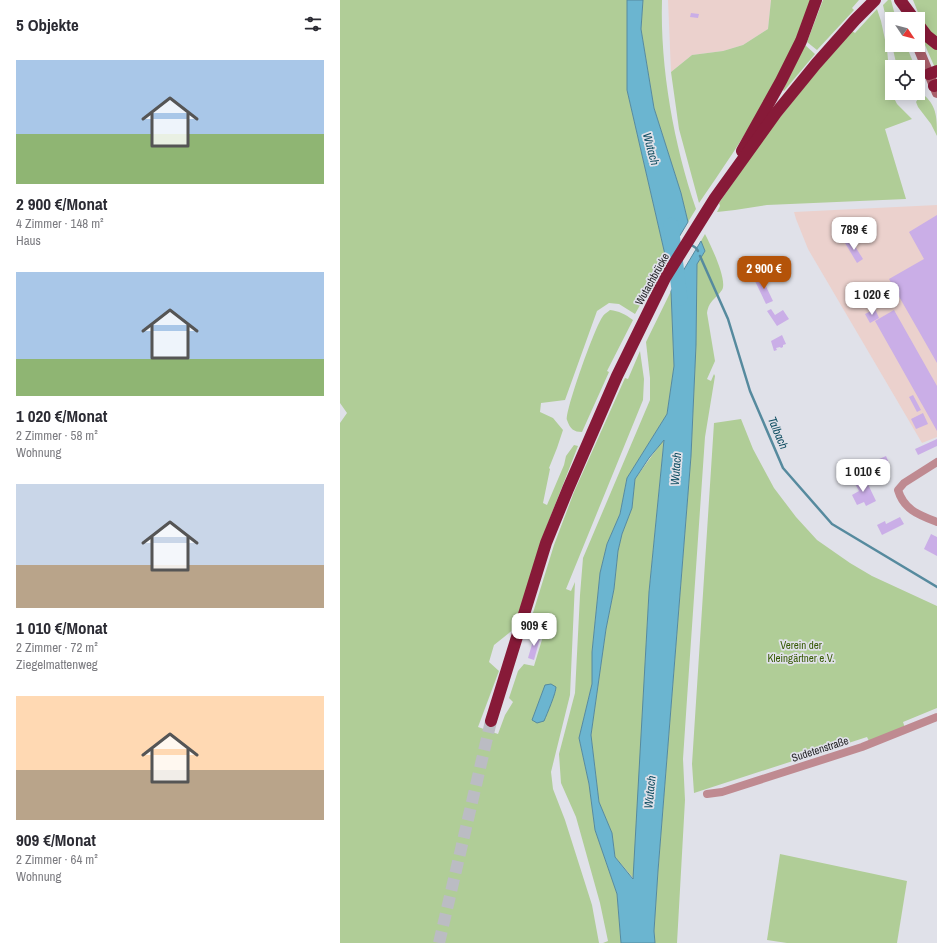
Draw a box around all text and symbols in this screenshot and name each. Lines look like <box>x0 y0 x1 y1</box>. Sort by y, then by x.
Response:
north arrow <box>885 12 925 52</box>
map controls <box>885 12 925 100</box>
text: 5 Objekte <box>16 13 79 36</box>
icon: filters <box>302 13 324 35</box>
button: locate <box>885 60 925 100</box>
icon: home <box>134 86 206 158</box>
water label: Wutach <box>639 131 663 167</box>
text: 2 900 €/Monat <box>16 192 107 215</box>
text: 4 Zimmer · 148 m² <box>16 215 104 232</box>
pin: 789 € <box>826 217 882 251</box>
text: 789 € <box>841 221 867 238</box>
text: Haus <box>16 232 41 249</box>
street label: Wutachbrücke <box>632 250 672 308</box>
pin: 2 900 € <box>727 256 801 290</box>
text: 2 900 € <box>746 260 782 277</box>
pin: 1 020 € <box>835 282 909 316</box>
text: 1 020 € <box>854 286 890 303</box>
icon: home <box>134 298 206 370</box>
text: 1 020 €/Monat <box>16 404 107 427</box>
water label: Talbach <box>764 414 792 452</box>
text: 2 Zimmer · 58 m² <box>16 427 98 444</box>
text: Wohnung <box>16 444 61 461</box>
water label: Wutach <box>667 452 685 486</box>
pin: 1 010 € <box>826 459 900 493</box>
text: 1 010 € <box>845 463 881 480</box>
icon: home <box>134 510 206 582</box>
pin: 909 € <box>506 613 562 647</box>
text: 1 010 €/Monat <box>16 616 107 639</box>
text: 909 € <box>521 617 547 634</box>
park label: Verein der Kleingärtner e.V. <box>768 638 834 665</box>
text: 2 Zimmer · 72 m² <box>16 639 98 656</box>
text: Ziegelmattenweg <box>16 656 98 673</box>
icon: home <box>134 722 206 794</box>
street label: Sudetenstraße <box>790 733 850 765</box>
water label: Wutach <box>640 775 660 809</box>
text: 909 €/Monat <box>16 828 96 851</box>
text: 2 Zimmer · 64 m² <box>16 851 98 868</box>
text: Wohnung <box>16 868 61 885</box>

